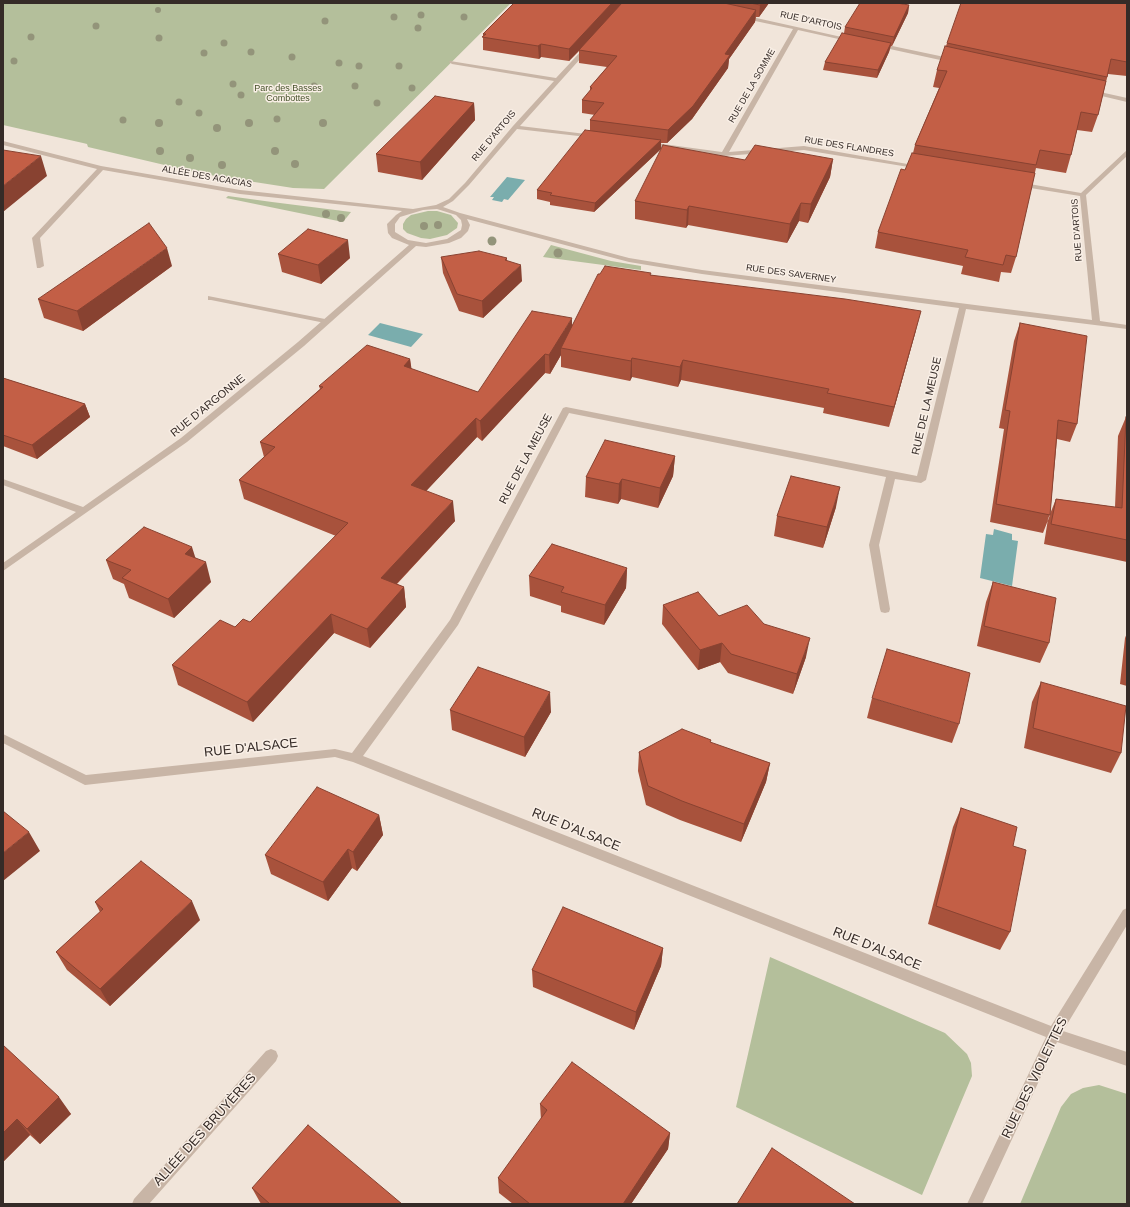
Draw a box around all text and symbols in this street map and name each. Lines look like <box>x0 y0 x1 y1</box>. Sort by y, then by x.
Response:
street label: RUE D'ARTOIS <box>779 9 843 33</box>
street label: RUE DE LA SOMME <box>726 47 778 125</box>
park label: Parc des Basses Combottes <box>254 84 322 105</box>
street label: RUE D'ARTOIS <box>470 108 518 164</box>
street label: RUE DES FLANDRES <box>803 135 895 159</box>
street label: ALLÉE DES ACACIAS <box>161 164 253 190</box>
street label: RUE D'ARTOIS <box>1069 198 1085 262</box>
street label: RUE DES SAVERNEY <box>745 262 837 286</box>
street label: RUE DE LA MEUSE <box>909 356 945 456</box>
street label: RUE D'ARGONNE <box>168 372 248 440</box>
street label: RUE DE LA MEUSE <box>497 412 555 506</box>
street label: RUE D'ALSACE <box>203 735 299 761</box>
street label: RUE D'ALSACE <box>529 805 623 855</box>
street label: RUE D'ALSACE <box>830 924 924 974</box>
street label: RUE DES VIOLETTES <box>999 1015 1071 1141</box>
street label: ALLÉE DES BRUYÈRES <box>150 1071 260 1189</box>

